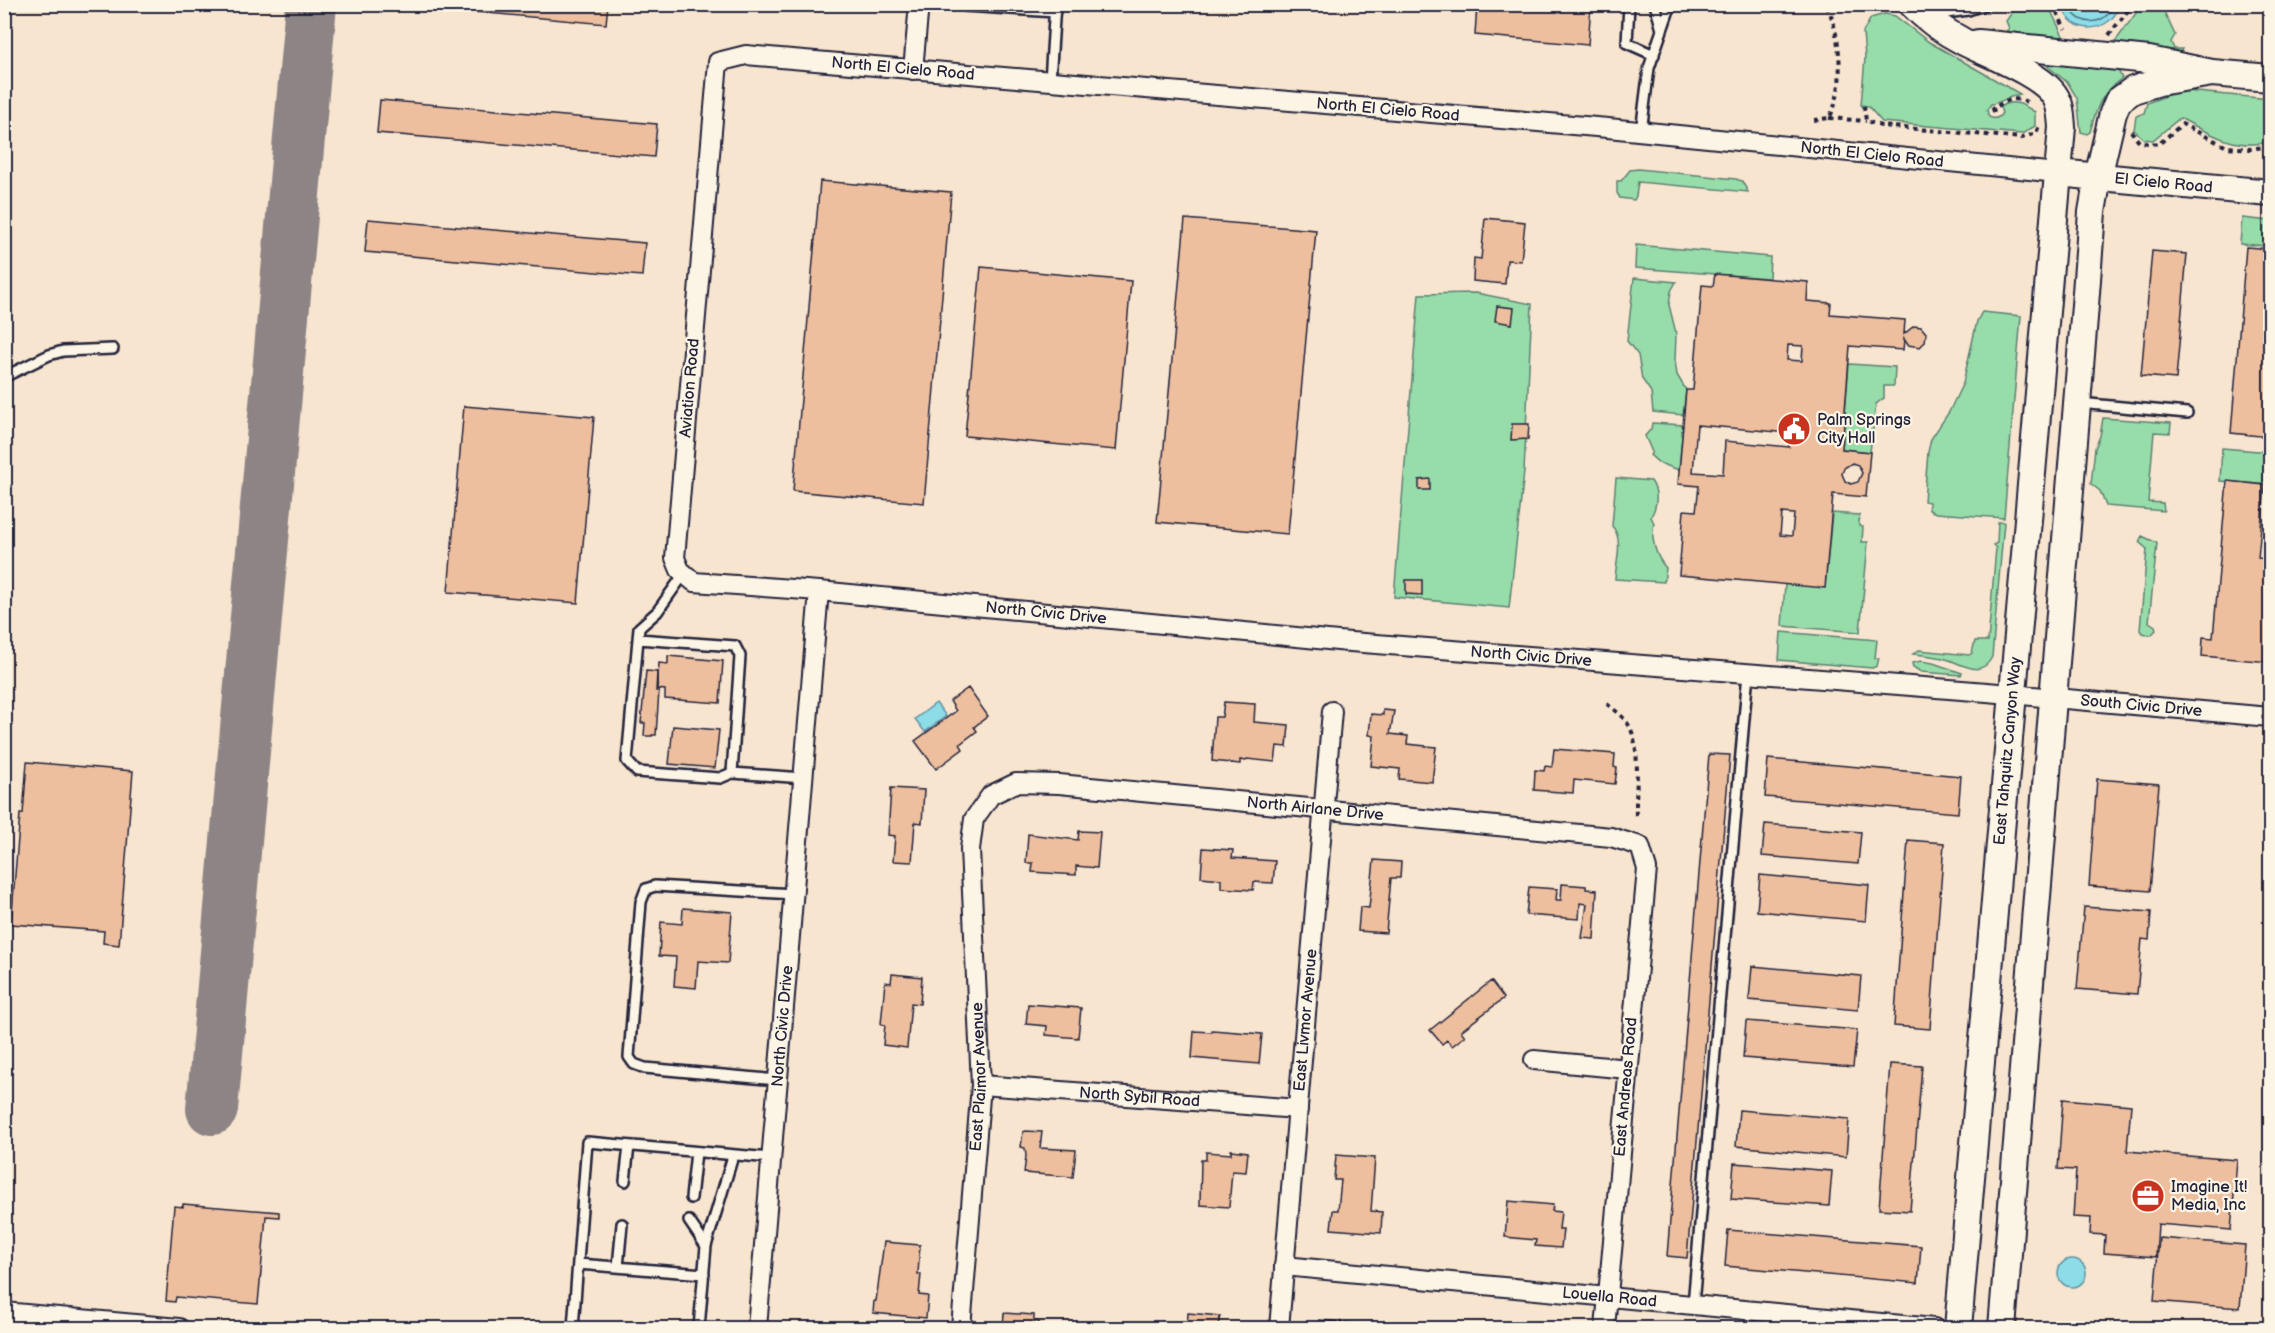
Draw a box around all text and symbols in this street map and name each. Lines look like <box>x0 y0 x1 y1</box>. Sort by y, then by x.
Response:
street label: North El Cielo Road <box>831 53 975 85</box>
street label: North El Cielo Road <box>1316 94 1460 126</box>
street label: North El Cielo Road <box>1800 138 1944 172</box>
street label: El Cielo Road <box>2114 169 2214 197</box>
street label: Aviation Road <box>676 338 704 438</box>
public building icon: Palm Springs City Hall <box>1776 411 1812 447</box>
place label: Palm Springs City Hall <box>1817 411 1911 448</box>
street label: North Civic Drive <box>985 598 1108 628</box>
street label: North Civic Drive <box>1470 642 1593 670</box>
street label: East Tahquitz Canyon Way <box>1990 655 2026 846</box>
street label: South Civic Drive <box>2079 691 2203 721</box>
street label: North Airlane Drive <box>1246 793 1385 825</box>
street label: East Livmor Avenue <box>1290 948 1321 1092</box>
street label: North Civic Drive <box>768 964 797 1088</box>
street label: East Plaimor Avenue <box>966 1001 991 1152</box>
street label: East Andreas Road <box>1610 1017 1642 1157</box>
street label: North Sybil Road <box>1078 1083 1201 1111</box>
office icon: Imagine It! Media, Inc <box>2130 1178 2166 1214</box>
place label: Imagine It! Media, Inc <box>2171 1178 2247 1215</box>
street label: Louella Road <box>1561 1283 1658 1311</box>

